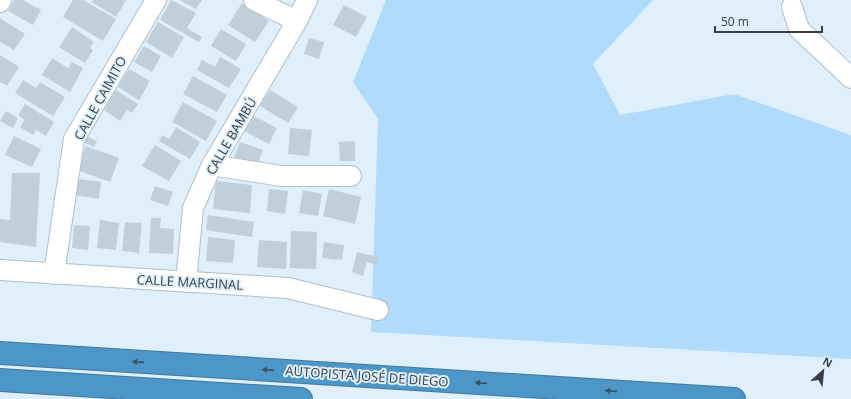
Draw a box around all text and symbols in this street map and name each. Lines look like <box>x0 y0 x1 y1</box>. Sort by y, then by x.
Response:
scale bar <box>715 8 822 34</box>
text: 50 m <box>721 13 749 30</box>
street label: CALLE CAIMITO <box>70 53 130 143</box>
street label: CALLE BAMBÚ <box>202 94 260 178</box>
street label: CALLE MARGINAL <box>136 270 244 294</box>
north arrow <box>803 351 843 391</box>
text: N <box>820 353 835 370</box>
one-way arrow <box>132 358 144 365</box>
street label: AUTOPISTA JOSÉ DE DIEGO <box>285 361 449 391</box>
one-way arrow <box>262 367 274 374</box>
one-way arrow <box>475 380 487 387</box>
one-way arrow <box>605 388 617 395</box>

